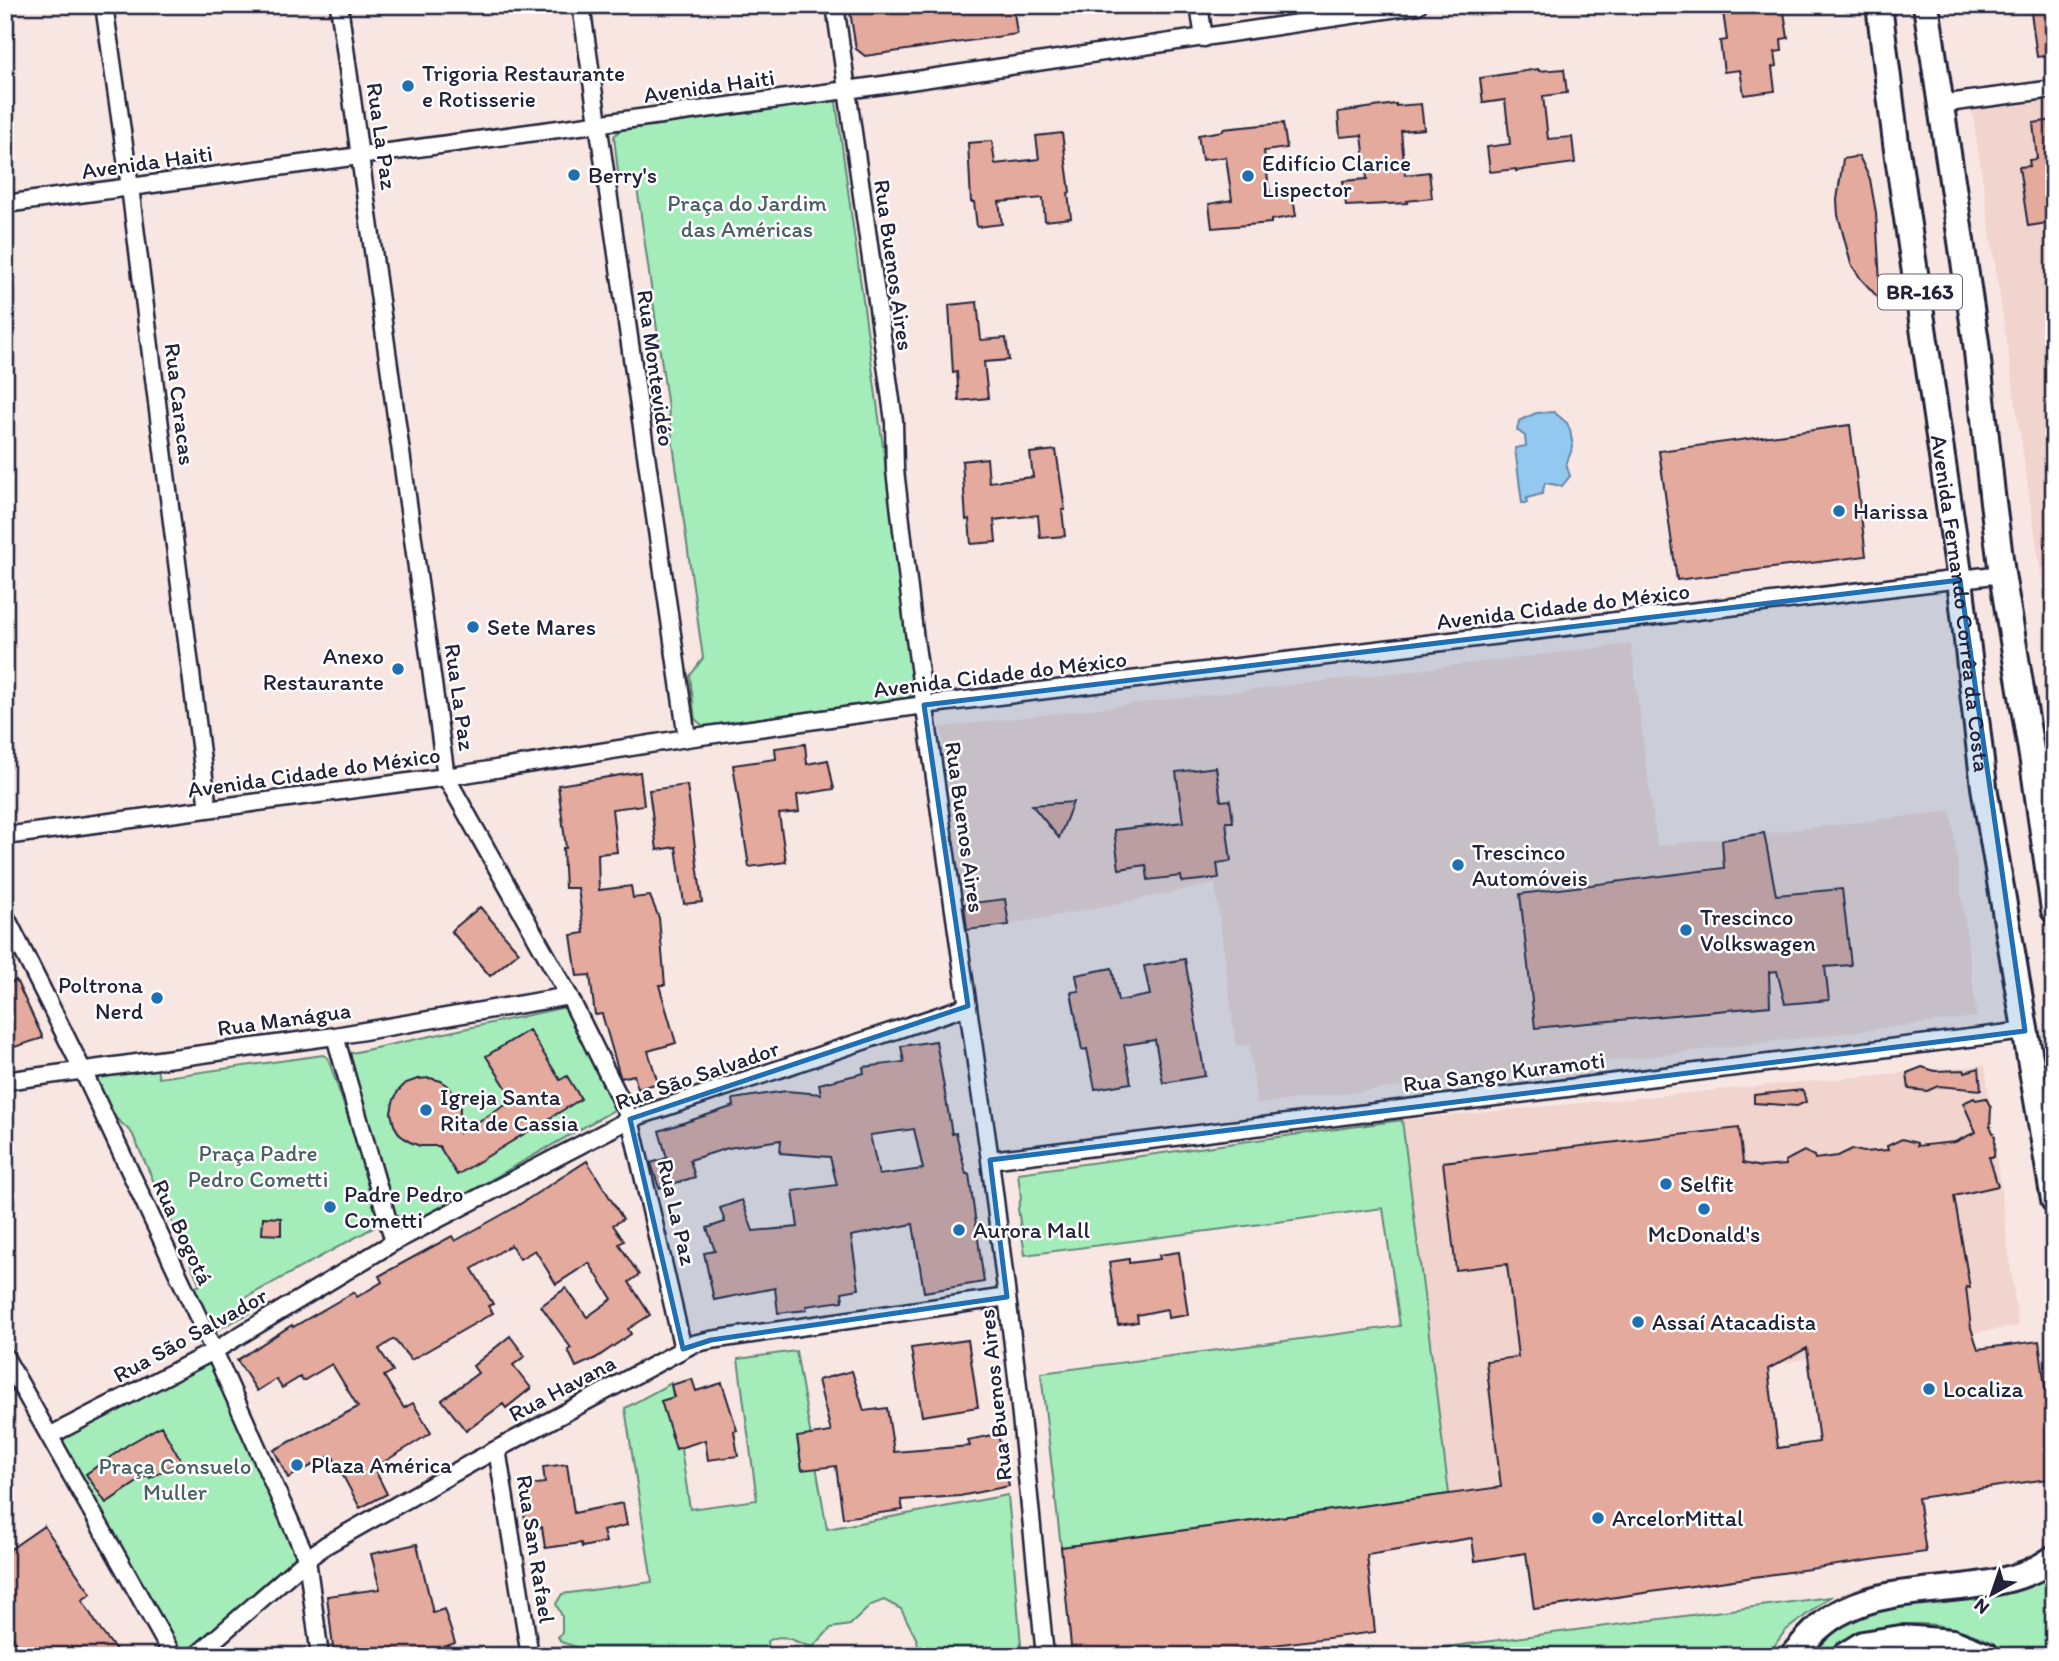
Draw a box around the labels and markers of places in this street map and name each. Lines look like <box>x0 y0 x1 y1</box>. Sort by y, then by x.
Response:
place label: Trigoria Restaurante e Rotisserie <box>422 59 625 113</box>
marker: Trigoria Restaurante e Rotisserie <box>400 78 416 94</box>
place label: Edifício Clarice Lispector <box>1262 149 1411 203</box>
place label: Berry's <box>588 161 657 189</box>
marker: Berry's <box>566 167 582 183</box>
marker: Edifício Clarice Lispector <box>1240 168 1256 184</box>
place label: Harissa <box>1853 497 1929 525</box>
marker: Harissa <box>1831 503 1847 519</box>
place label: Sete Mares <box>487 613 596 641</box>
marker: Sete Mares <box>465 619 481 635</box>
place label: Anexo Restaurante <box>263 642 384 696</box>
marker: Anexo Restaurante <box>390 661 406 677</box>
place label: Trescinco Automóveis <box>1472 838 1588 892</box>
marker: Trescinco Automóveis <box>1450 857 1466 873</box>
place label: Trescinco Volkswagen <box>1700 903 1816 957</box>
marker: Trescinco Volkswagen <box>1678 922 1694 938</box>
place label: Poltrona Nerd <box>58 971 143 1025</box>
marker: Poltrona Nerd <box>149 990 165 1006</box>
place label: Igreja Santa Rita de Cassia <box>440 1083 579 1137</box>
marker: Igreja Santa Rita de Cassia <box>418 1102 434 1118</box>
place label: Selfit <box>1680 1170 1734 1198</box>
marker: Selfit <box>1658 1176 1674 1192</box>
place label: Padre Pedro Cometti <box>344 1180 464 1234</box>
marker: Padre Pedro Cometti <box>322 1199 338 1215</box>
marker: McDonald's <box>1696 1201 1712 1217</box>
place label: Aurora Mall <box>973 1216 1090 1244</box>
place label: McDonald's <box>1648 1220 1760 1248</box>
marker: Aurora Mall <box>951 1222 967 1238</box>
place label: Assaí Atacadista <box>1652 1308 1816 1336</box>
marker: Assaí Atacadista <box>1630 1314 1646 1330</box>
place label: Localiza <box>1943 1375 2024 1403</box>
marker: Localiza <box>1921 1381 1937 1397</box>
place label: Plaza América <box>311 1451 452 1479</box>
marker: Plaza América <box>289 1457 305 1473</box>
place label: ArcelorMittal <box>1612 1504 1744 1532</box>
marker: ArcelorMittal <box>1590 1510 1606 1526</box>

